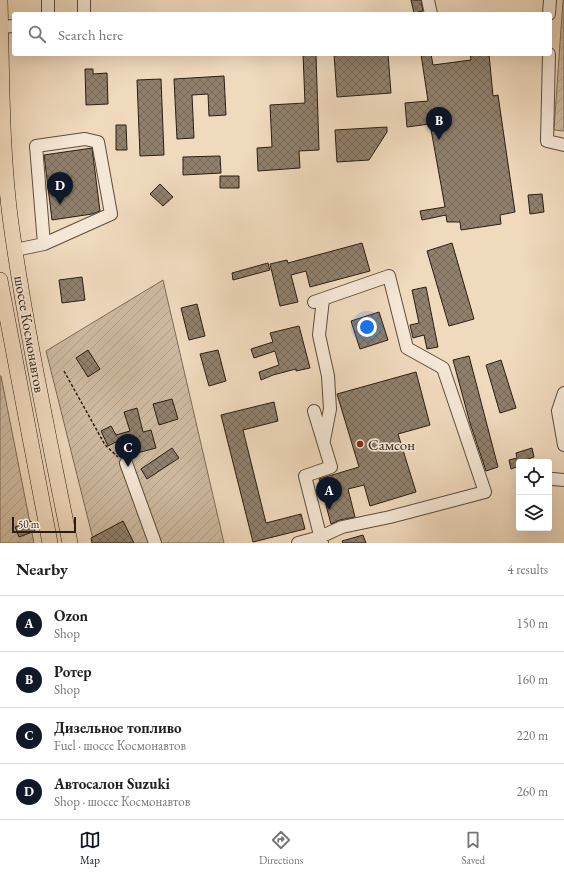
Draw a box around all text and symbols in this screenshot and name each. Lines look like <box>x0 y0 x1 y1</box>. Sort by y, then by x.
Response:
search box <box>12 12 552 56</box>
icon: search <box>26 23 48 45</box>
text: Search here <box>58 25 123 44</box>
pin: B <box>426 107 452 140</box>
pin: D <box>47 172 73 205</box>
street label: шоссе Космонавтов <box>10 274 50 394</box>
your location <box>357 317 377 337</box>
pin: C <box>115 434 141 467</box>
place label: Самсон <box>368 435 415 454</box>
marker: Самсон <box>355 439 365 449</box>
map controls <box>516 459 552 531</box>
button: locate <box>516 459 552 495</box>
pin: A <box>316 477 342 510</box>
button: layers <box>516 495 552 531</box>
scale bar <box>12 515 76 534</box>
text: 50 m <box>18 517 39 531</box>
text: Nearby <box>16 558 68 580</box>
text: 4 results <box>507 561 548 578</box>
text: Ozon <box>54 606 88 625</box>
text: A <box>24 615 34 632</box>
text: 150 m <box>517 615 548 632</box>
text: Shop <box>54 625 80 642</box>
text: Ротер <box>54 662 91 681</box>
text: B <box>25 671 33 688</box>
text: 160 m <box>517 671 548 688</box>
text: Shop <box>54 681 80 698</box>
text: Дизельное топливо <box>54 718 182 737</box>
text: C <box>24 727 34 744</box>
text: 220 m <box>517 727 548 744</box>
text: Fuel · шоссе Космонавтов <box>54 737 186 754</box>
text: Автосалон Suzuki <box>54 774 170 793</box>
text: D <box>24 783 34 800</box>
text: 260 m <box>517 783 548 800</box>
text: Shop · шоссе Космонавтов <box>54 793 190 810</box>
tab: Map <box>79 829 101 867</box>
tab: Directions <box>259 829 303 867</box>
tab: Saved <box>461 829 485 867</box>

